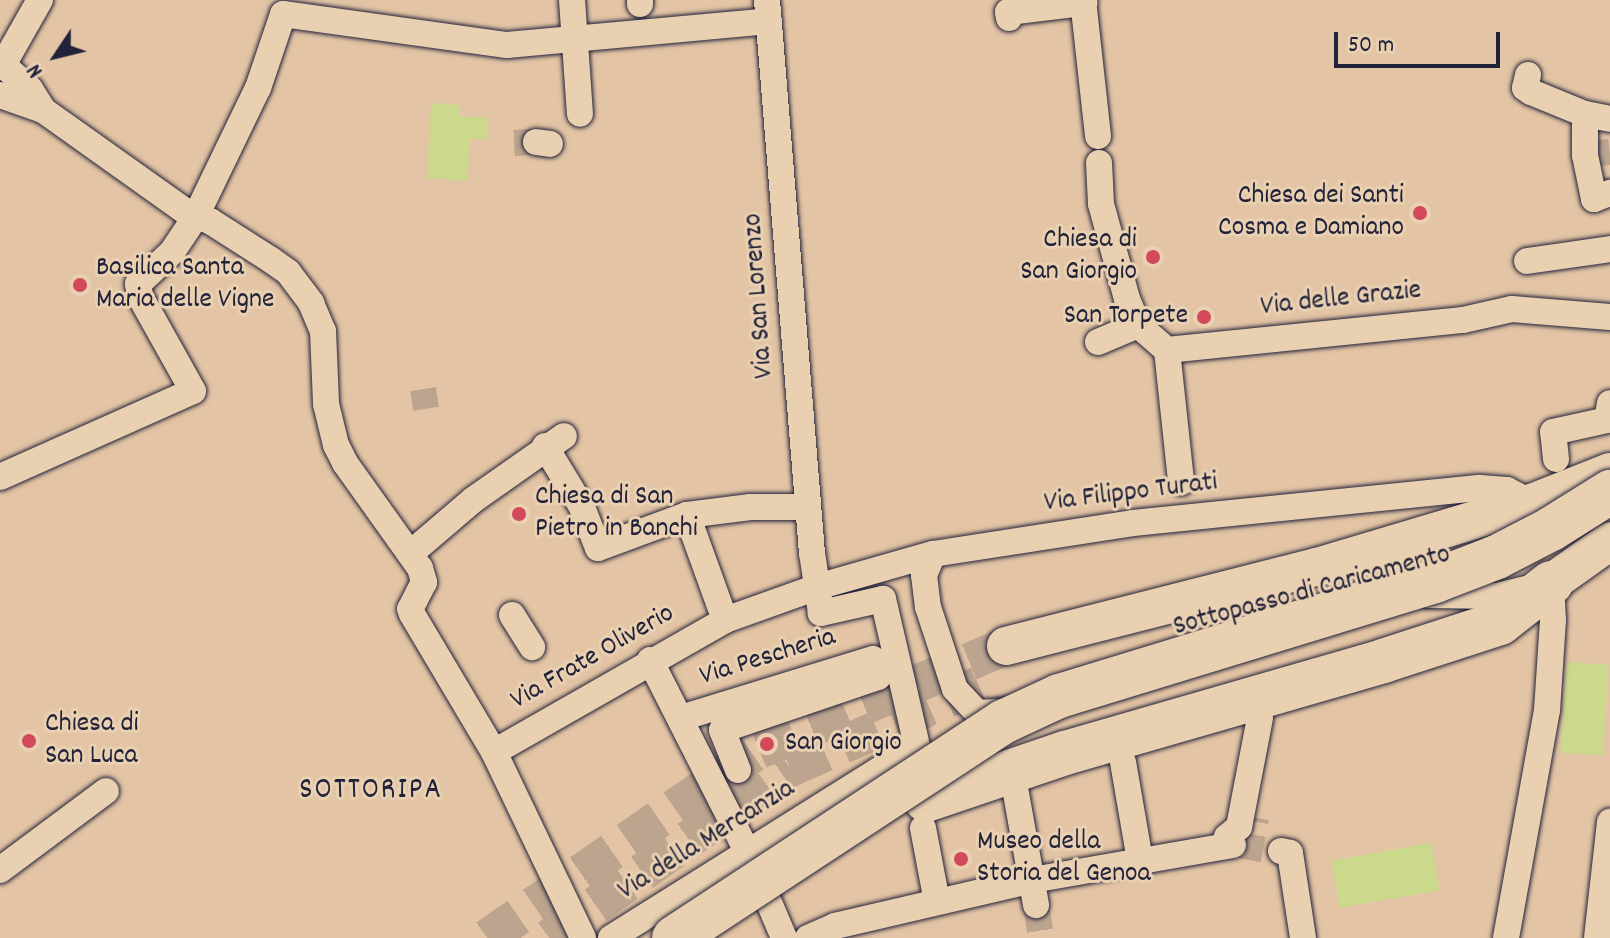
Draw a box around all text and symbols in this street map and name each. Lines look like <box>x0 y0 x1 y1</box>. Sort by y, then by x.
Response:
north arrow <box>16 16 96 96</box>
scale bar <box>1338 16 1504 66</box>
text: 50 m <box>1348 29 1394 63</box>
text: N <box>20 57 52 83</box>
place label: Chiesa dei Santi Cosma e Damiano <box>1218 180 1404 246</box>
marker: Chiesa dei Santi Cosma e Damiano <box>1411 204 1429 222</box>
street label: Via San Lorenzo <box>737 212 783 380</box>
place label: Chiesa di San Giorgio <box>1020 224 1137 290</box>
marker: Chiesa di San Giorgio <box>1144 248 1162 266</box>
place label: Basilica Santa Maria delle Vigne <box>96 252 274 318</box>
street label: Via delle Grazie <box>1259 275 1423 325</box>
marker: Basilica Santa Maria delle Vigne <box>71 276 89 294</box>
place label: San Torpete <box>1064 300 1188 334</box>
marker: San Torpete <box>1195 308 1213 326</box>
street label: Via Filippo Turati <box>1042 467 1220 521</box>
place label: Chiesa di San Pietro in Banchi <box>535 481 698 547</box>
marker: Chiesa di San Pietro in Banchi <box>510 505 528 523</box>
street label: Sottopasso di Caricamento <box>1170 539 1454 645</box>
street label: Via Frate Oliverio <box>505 598 681 718</box>
street label: Via Pescheria <box>696 621 840 695</box>
place label: Chiesa di San Luca <box>45 708 139 774</box>
place label: San Giorgio <box>785 727 902 761</box>
marker: Chiesa di San Luca <box>20 732 38 750</box>
marker: San Giorgio <box>756 733 778 755</box>
street label: Via della Mercanzia <box>613 773 801 909</box>
district label: SOTTORIPA <box>299 774 443 810</box>
place label: Museo della Storia del Genoa <box>977 826 1151 892</box>
marker: Museo della Storia del Genoa <box>952 850 970 868</box>

